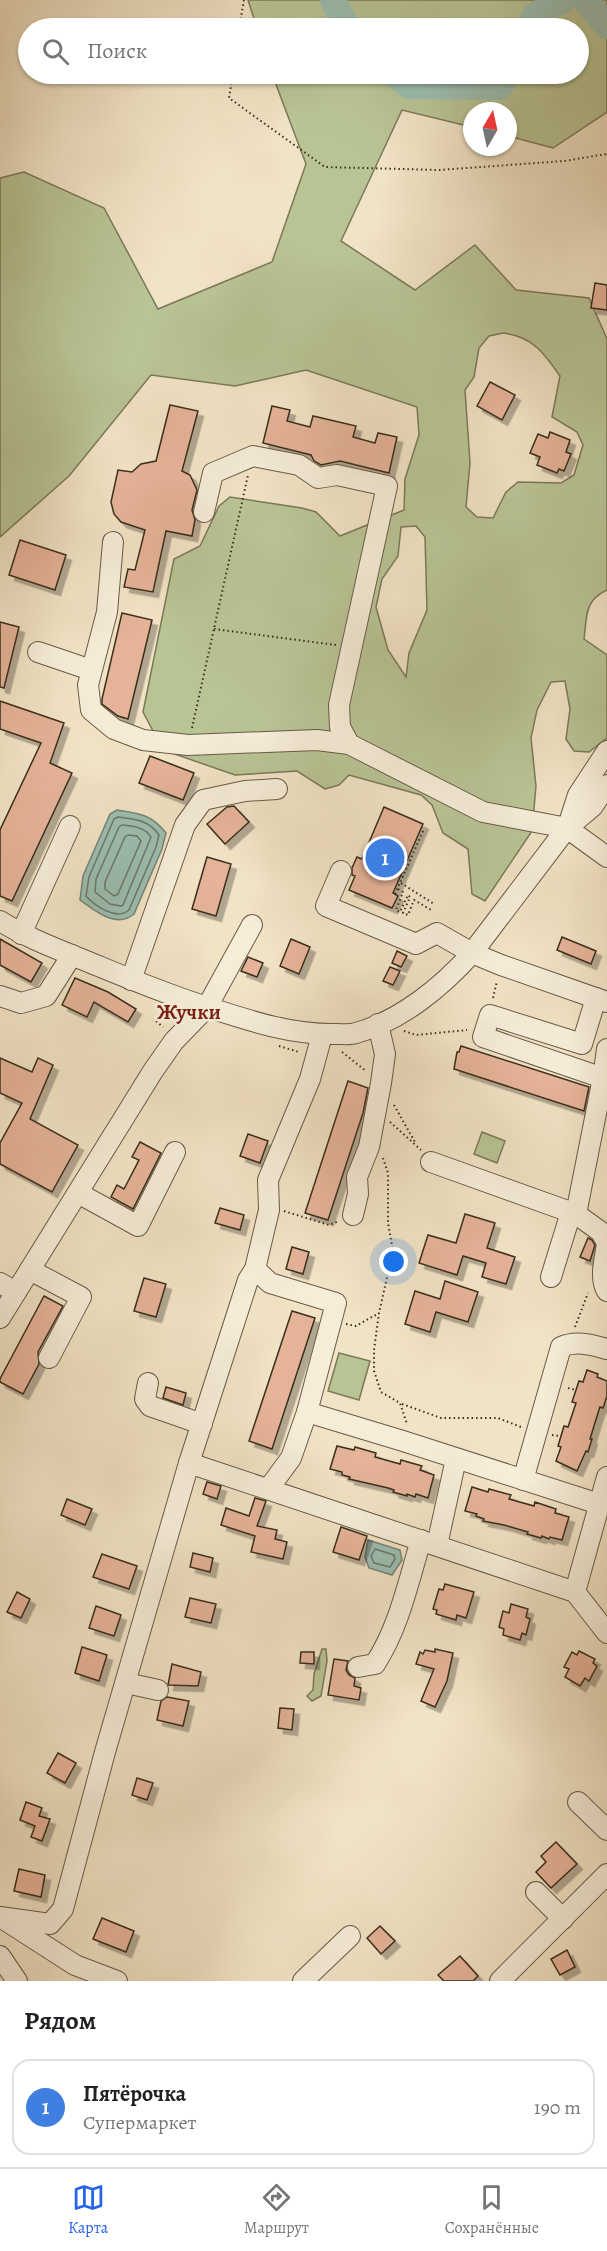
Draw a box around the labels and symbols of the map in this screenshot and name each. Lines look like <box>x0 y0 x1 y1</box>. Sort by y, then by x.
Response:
north arrow <box>463 102 517 156</box>
pin: 1 <box>366 836 404 880</box>
district label: Жучки <box>157 998 221 1026</box>
your location <box>379 1247 408 1276</box>

